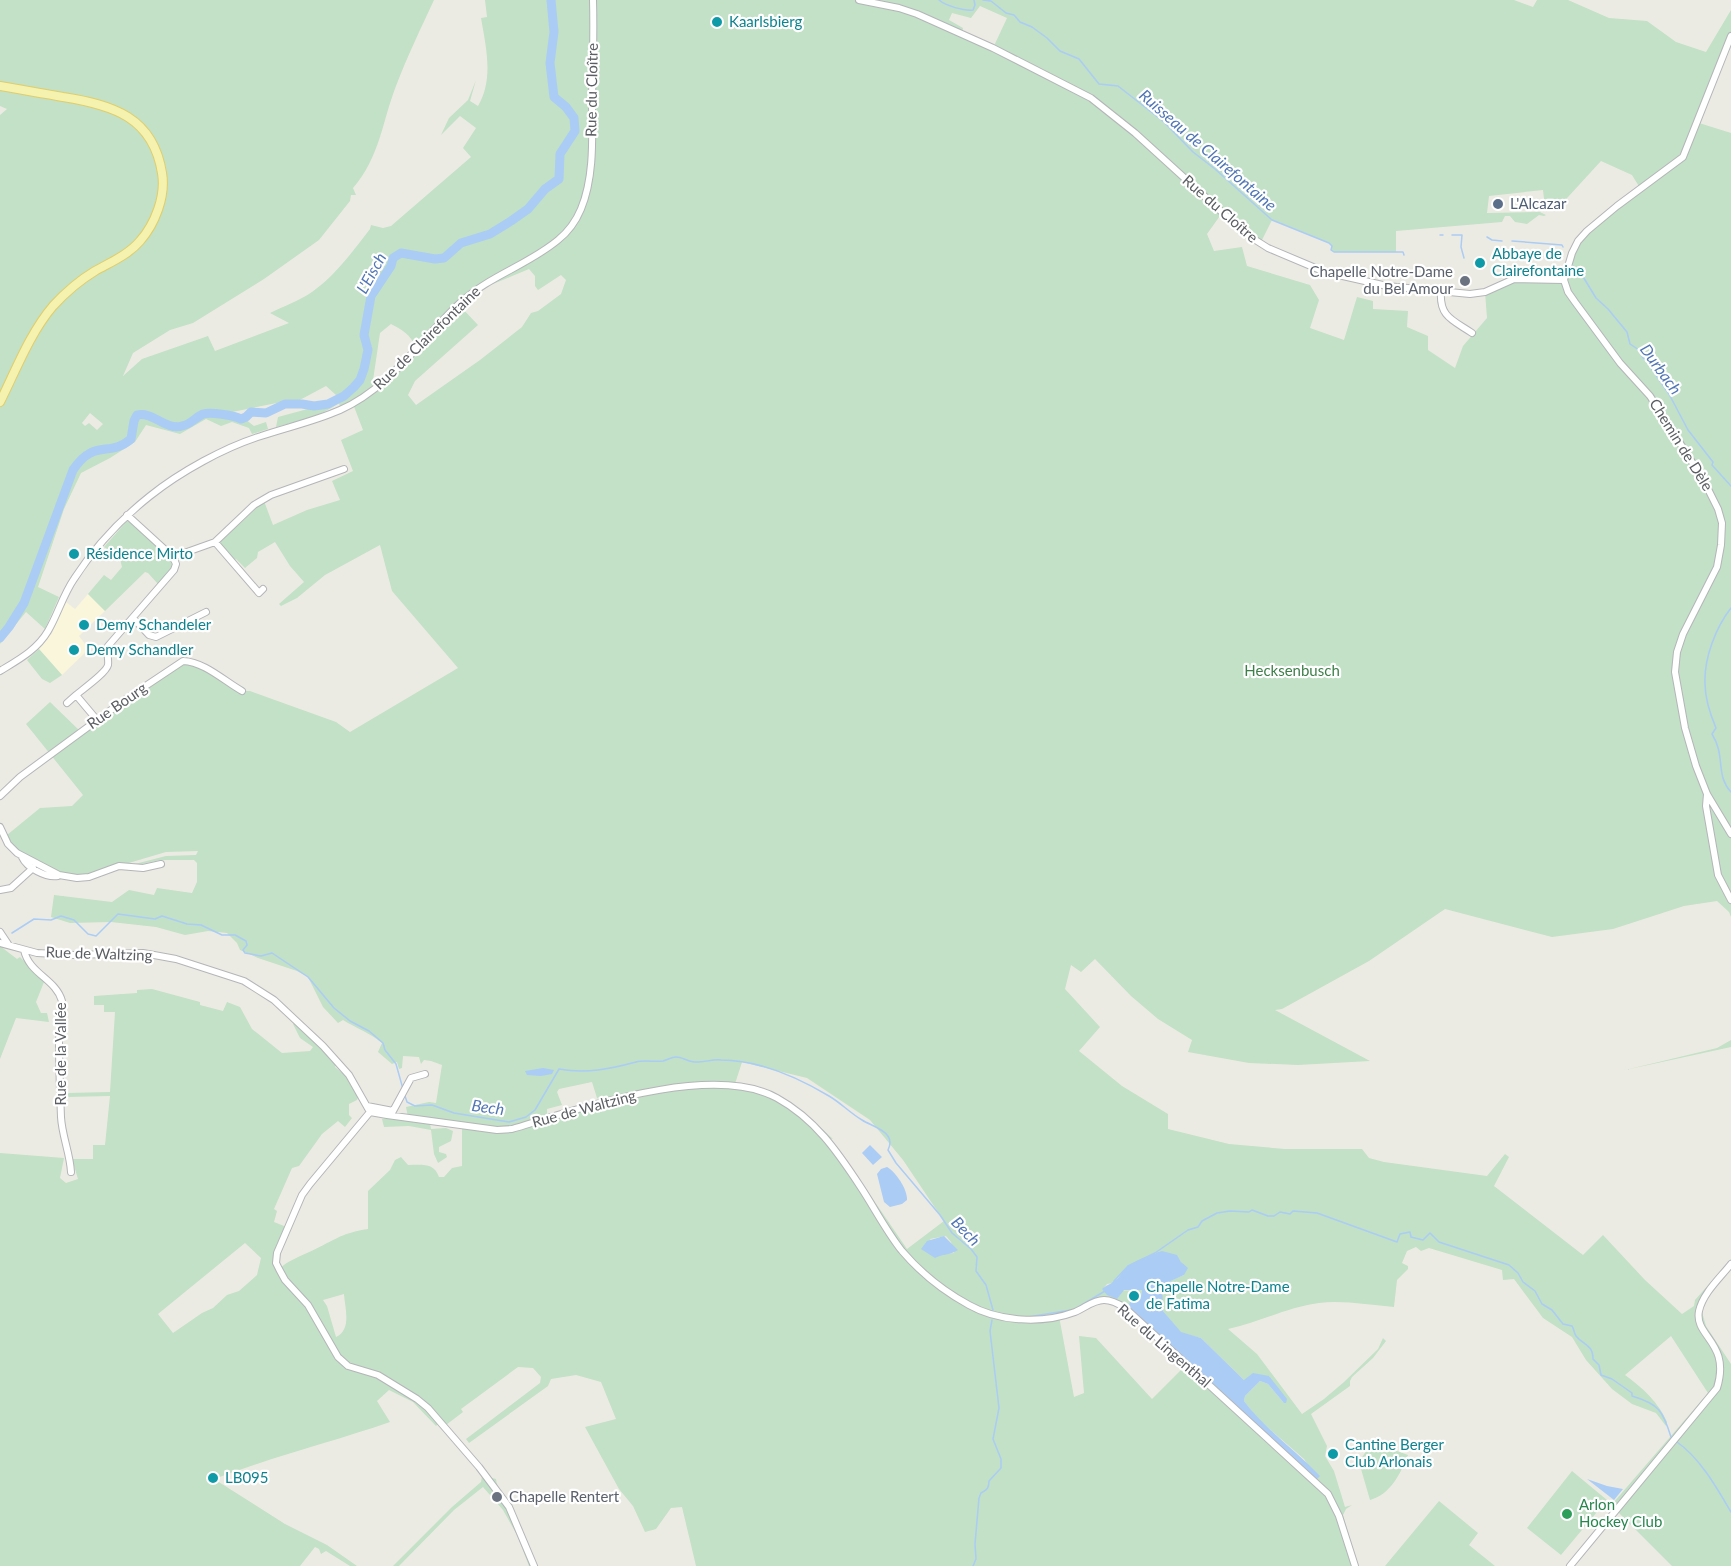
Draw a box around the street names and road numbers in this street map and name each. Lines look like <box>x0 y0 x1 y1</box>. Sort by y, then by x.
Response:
street label: Rue du Cloître <box>581 43 601 137</box>
street label: Rue du Cloître <box>1179 171 1262 246</box>
street label: Rue de Clairefontaine <box>369 282 483 393</box>
street label: Chemin de Dèle <box>1646 395 1717 494</box>
street label: Rue Bourg <box>83 678 150 732</box>
street label: Rue de Waltzing <box>45 942 153 964</box>
street label: Rue de la Vallée <box>51 1002 69 1106</box>
street label: Rue de Waltzing <box>530 1085 638 1131</box>
street label: Rue du Lingenthal <box>1114 1300 1215 1391</box>

